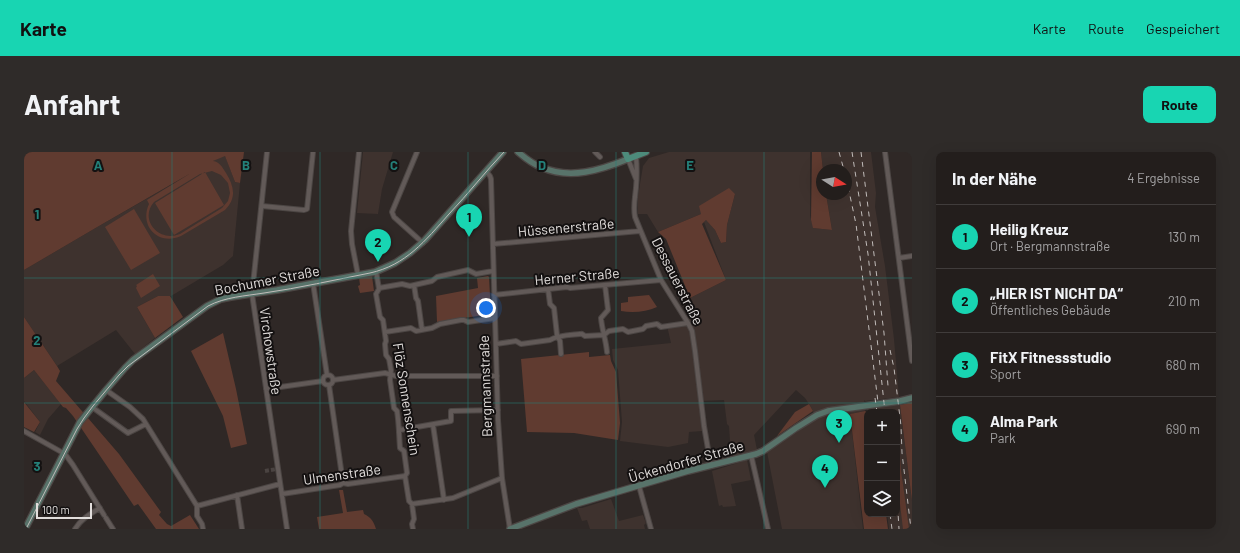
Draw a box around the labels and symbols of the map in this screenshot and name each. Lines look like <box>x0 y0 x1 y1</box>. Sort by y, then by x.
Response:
text: A <box>94 157 103 173</box>
text: B <box>242 157 250 173</box>
text: C <box>390 157 398 173</box>
text: D <box>538 157 546 173</box>
text: E <box>686 157 694 173</box>
north arrow <box>816 164 852 200</box>
pin: 1 <box>456 204 482 237</box>
text: 1 <box>35 206 39 222</box>
street label: Hüssenerstraße <box>517 214 615 240</box>
pin: 2 <box>365 229 391 262</box>
street label: Dessauerstraße <box>649 234 707 328</box>
street label: Bochumer Straße <box>213 262 321 298</box>
street label: Herner Straße <box>534 264 620 288</box>
your location <box>476 298 496 318</box>
street label: Virchowstraße <box>256 306 286 396</box>
text: 2 <box>33 332 41 348</box>
street label: Bergmannstraße <box>475 335 495 437</box>
street label: Flöz Sonnenschein <box>390 342 424 456</box>
pin: 3 <box>826 410 852 443</box>
street label: Ückendorfer Straße <box>626 436 746 486</box>
pin: 4 <box>812 455 838 488</box>
text: 3 <box>33 458 41 474</box>
street label: Ulmenstraße <box>302 460 382 488</box>
scale bar <box>36 501 92 520</box>

